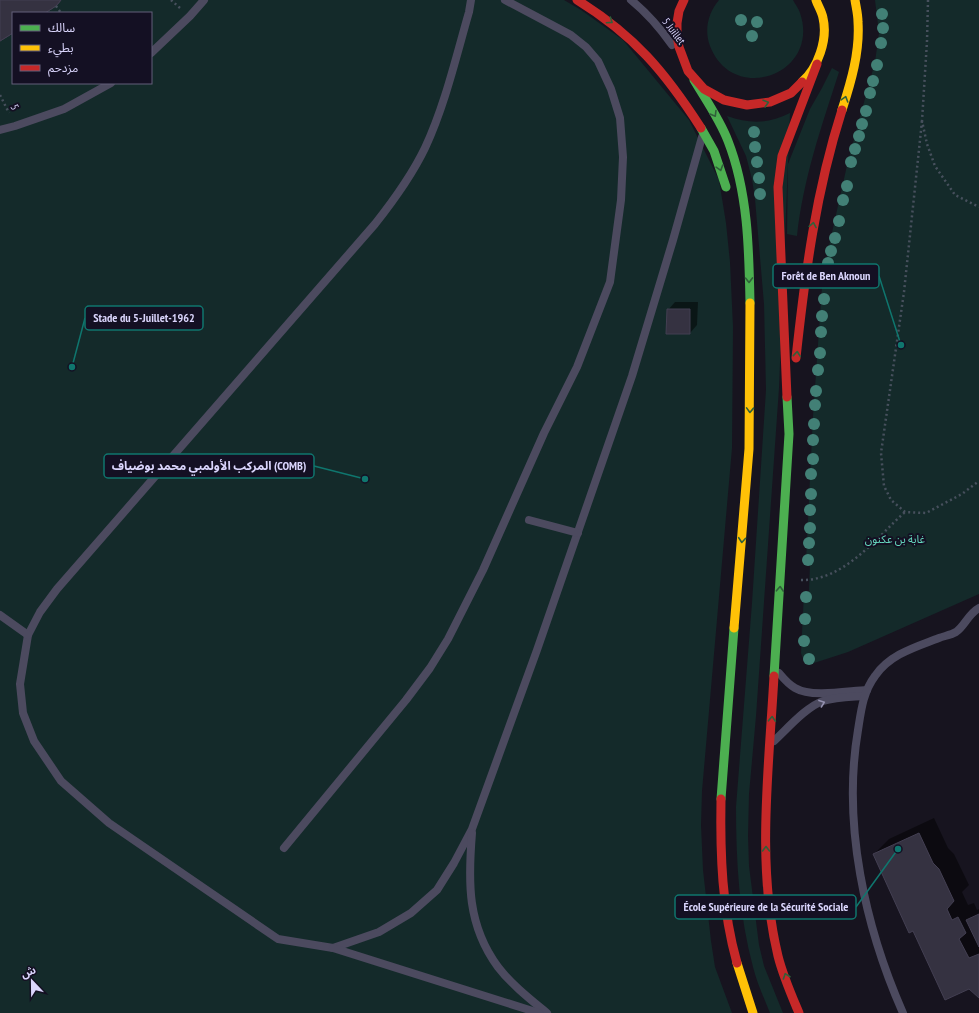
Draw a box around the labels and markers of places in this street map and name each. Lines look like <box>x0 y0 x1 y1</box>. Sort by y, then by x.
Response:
callout: Forêt de Ben Aknoun <box>773 264 879 288</box>
callout: Stade du 5-Juillet-1962 <box>85 306 203 330</box>
callout: المركب الأولمبي محمد بوضياف (COMB) <box>104 454 314 478</box>
callout: École Supérieure de la Sécurité Sociale <box>675 895 856 919</box>

